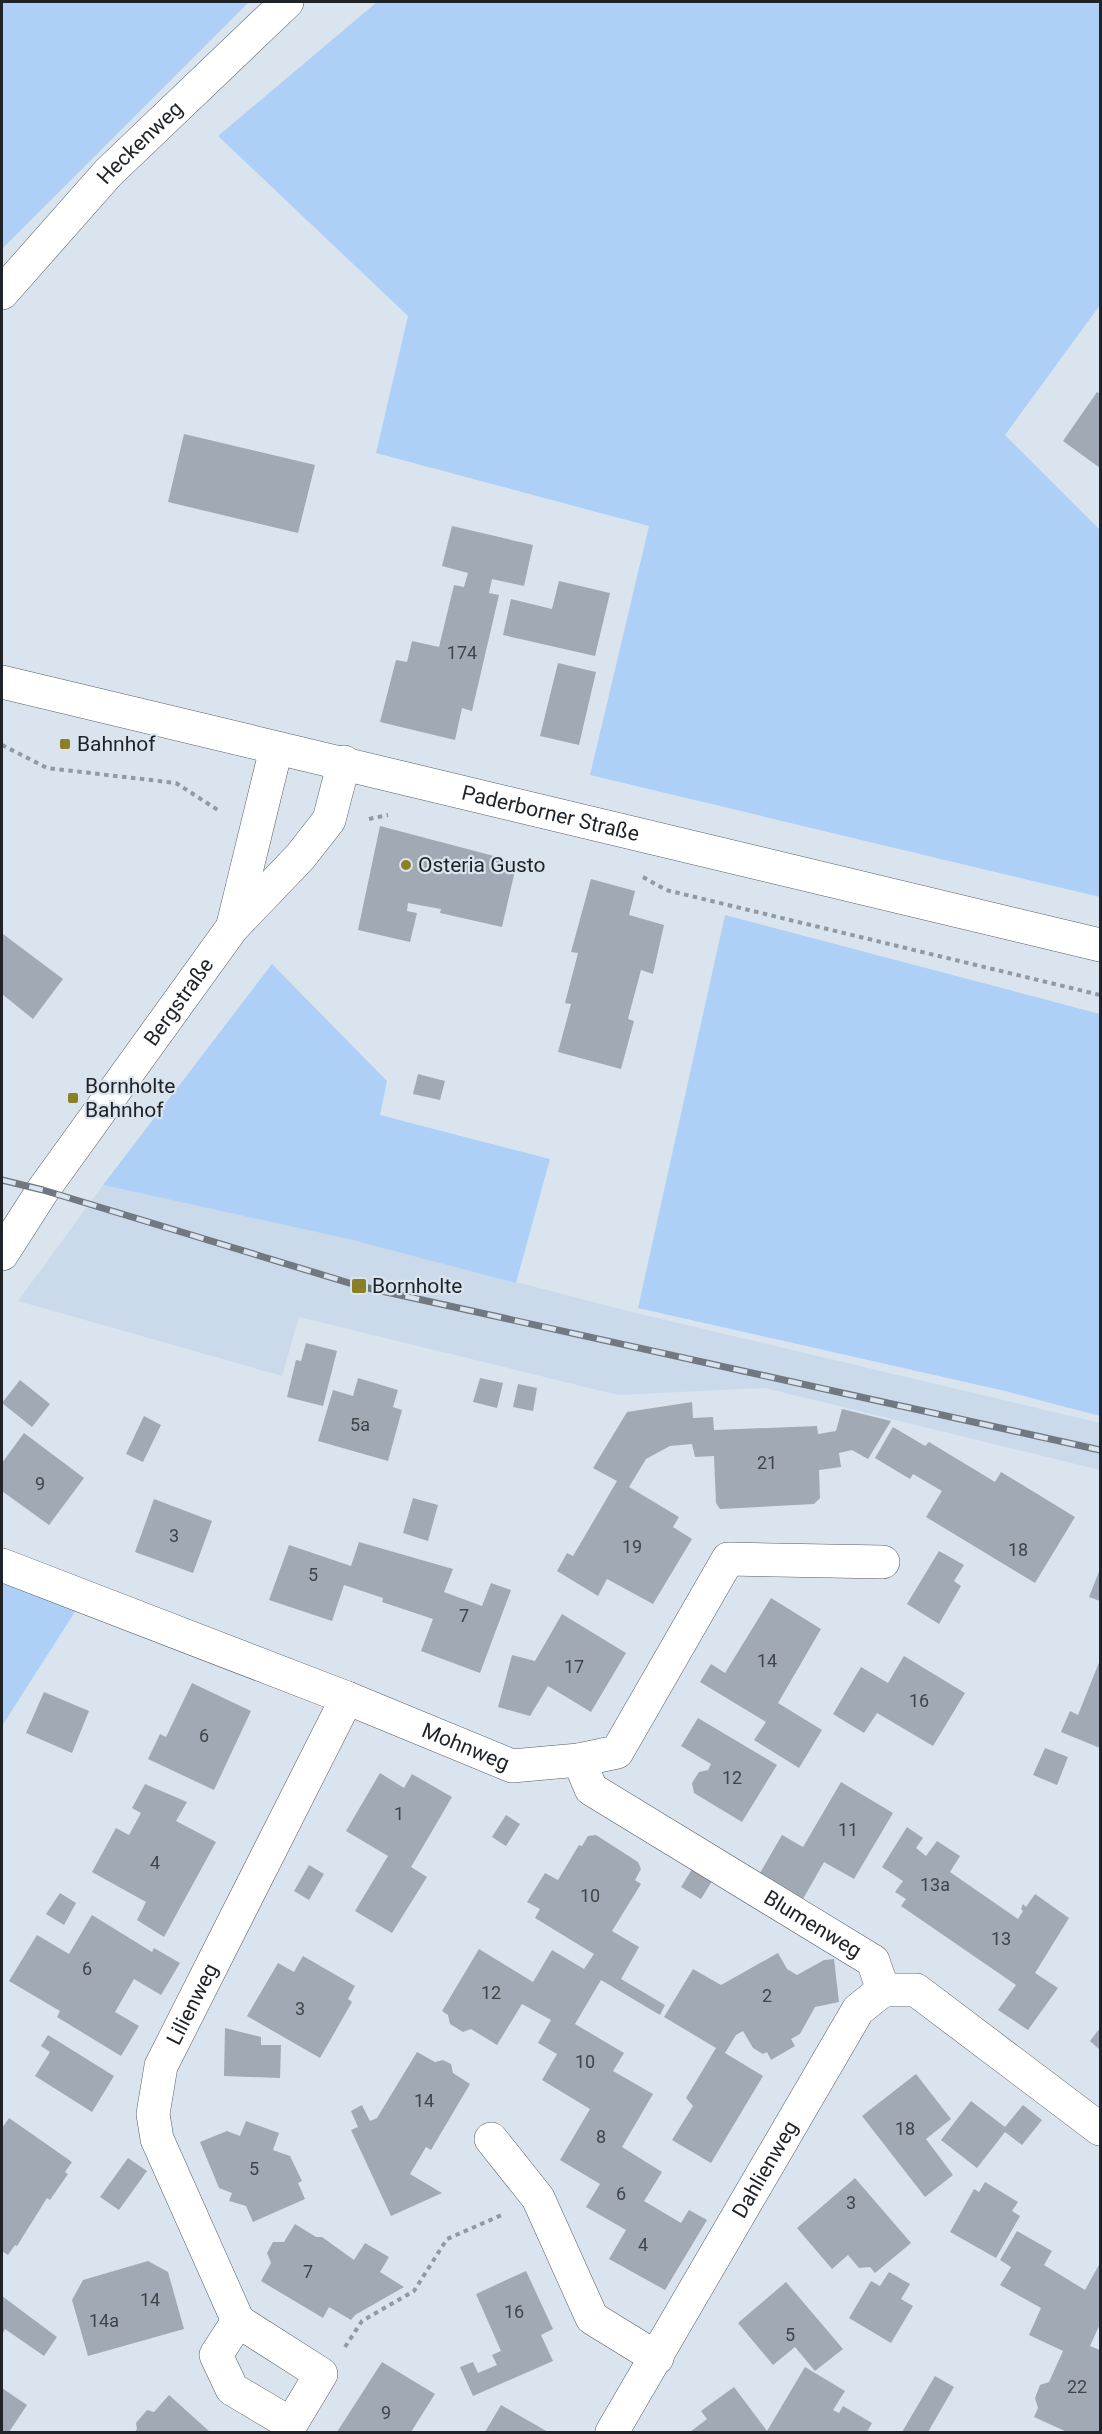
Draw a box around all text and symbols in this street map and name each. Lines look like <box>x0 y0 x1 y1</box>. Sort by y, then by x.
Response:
street label: Heckenweg <box>92 96 187 189</box>
house number: 174 <box>447 642 477 663</box>
place label: Bahnhof <box>77 732 156 756</box>
marker: Bahnhof <box>58 737 72 751</box>
street label: Paderborner Straße <box>459 781 642 846</box>
place label: Osteria Gusto <box>418 853 546 877</box>
marker: Osteria Gusto <box>399 858 413 872</box>
street label: Bergstraße <box>139 953 218 1050</box>
place label: Bornholte Bahnhof <box>85 1074 175 1122</box>
marker: Bornholte Bahnhof <box>66 1091 80 1105</box>
place label: Bornholte <box>372 1274 462 1298</box>
marker: Bornholte <box>350 1277 368 1295</box>
house number: 5a <box>350 1414 370 1435</box>
house number: 21 <box>757 1452 777 1473</box>
house number: 9 <box>35 1473 45 1494</box>
house number: 3 <box>169 1525 179 1546</box>
house number: 19 <box>622 1536 642 1557</box>
house number: 18 <box>1008 1539 1028 1560</box>
house number: 5 <box>308 1564 318 1585</box>
house number: 7 <box>459 1605 469 1626</box>
house number: 14 <box>757 1650 777 1671</box>
house number: 17 <box>564 1656 584 1677</box>
house number: 16 <box>909 1690 929 1711</box>
street label: Mohnweg <box>418 1718 513 1776</box>
house number: 6 <box>199 1725 209 1746</box>
house number: 12 <box>722 1767 742 1788</box>
house number: 1 <box>394 1803 404 1824</box>
house number: 11 <box>838 1819 858 1840</box>
house number: 4 <box>150 1852 160 1873</box>
house number: 13a <box>920 1874 950 1895</box>
house number: 10 <box>580 1885 600 1906</box>
street label: Blumenweg <box>760 1885 866 1963</box>
house number: 13 <box>991 1928 1011 1949</box>
house number: 6 <box>82 1958 92 1979</box>
street label: Lilienweg <box>162 1959 223 2049</box>
house number: 12 <box>481 1982 501 2003</box>
house number: 2 <box>762 1985 772 2006</box>
house number: 3 <box>295 1998 305 2019</box>
house number: 10 <box>575 2051 595 2072</box>
house number: 14 <box>414 2090 434 2111</box>
street label: Dahlienweg <box>727 2116 803 2222</box>
house number: 18 <box>895 2118 915 2139</box>
house number: 8 <box>596 2126 606 2147</box>
house number: 5 <box>249 2158 259 2179</box>
house number: 6 <box>616 2183 626 2204</box>
house number: 3 <box>846 2192 856 2213</box>
house number: 4 <box>638 2234 648 2255</box>
house number: 7 <box>303 2261 313 2282</box>
house number: 14 <box>140 2289 160 2310</box>
house number: 16 <box>504 2301 524 2322</box>
house number: 14a <box>89 2310 119 2331</box>
house number: 5 <box>785 2324 795 2345</box>
house number: 22 <box>1067 2376 1087 2397</box>
house number: 9 <box>381 2402 391 2423</box>

